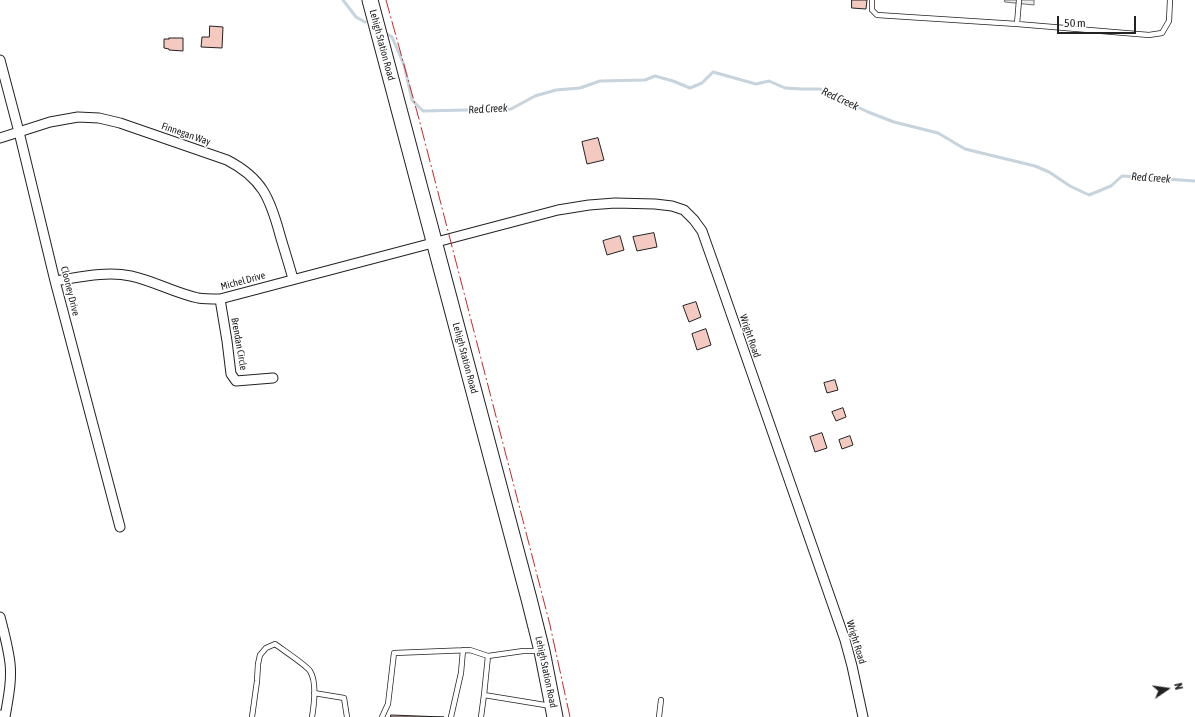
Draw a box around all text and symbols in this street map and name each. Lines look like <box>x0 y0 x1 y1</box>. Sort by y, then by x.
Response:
street label: Lehigh Station Road <box>367 8 397 82</box>
scale bar <box>1059 8 1138 34</box>
text: 50 m <box>1064 16 1086 30</box>
water label: Red Creek <box>819 85 861 113</box>
water label: Red Creek <box>468 101 508 117</box>
street label: Finnegan Way <box>160 120 212 148</box>
water label: Red Creek <box>1131 170 1171 186</box>
street label: Clooney Drive <box>58 265 82 317</box>
street label: Michel Drive <box>219 269 267 293</box>
street label: Wright Road <box>737 313 763 359</box>
street label: Brendan Circle <box>228 317 250 371</box>
street label: Lehigh Station Road <box>450 321 480 395</box>
street label: Wright Road <box>844 619 868 665</box>
street label: Lehigh Station Road <box>533 635 559 709</box>
north arrow <box>1147 669 1187 709</box>
text: N <box>1172 682 1185 691</box>

